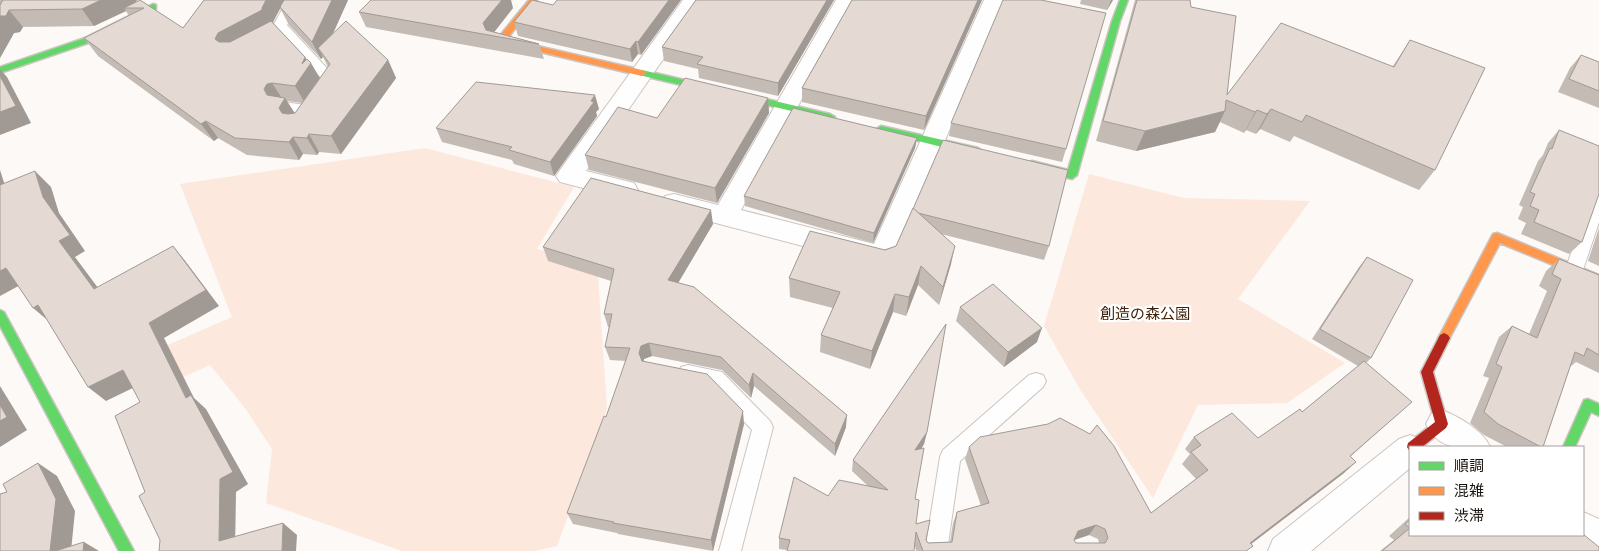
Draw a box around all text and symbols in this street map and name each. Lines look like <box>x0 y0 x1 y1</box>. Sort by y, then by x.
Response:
park label: 創造の森公園 <box>1100 305 1190 322</box>
legend <box>1409 446 1584 536</box>
text: 順調 <box>1454 457 1484 474</box>
text: 混雑 <box>1454 482 1484 499</box>
text: 渋滞 <box>1454 507 1484 524</box>

